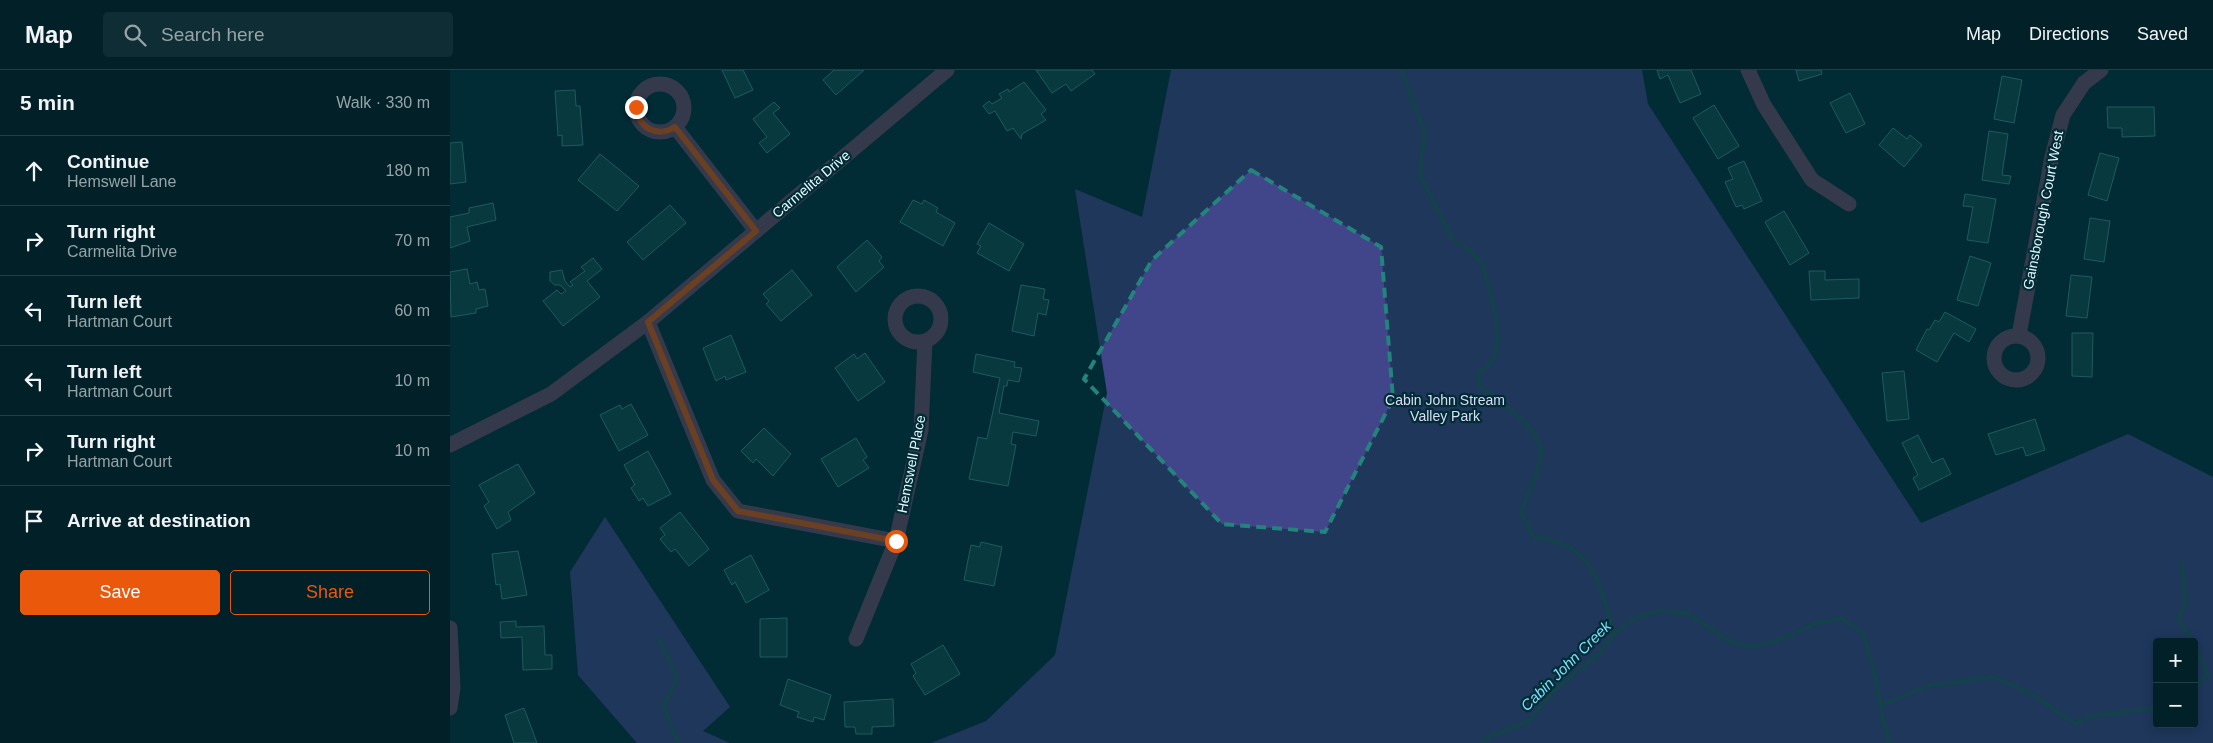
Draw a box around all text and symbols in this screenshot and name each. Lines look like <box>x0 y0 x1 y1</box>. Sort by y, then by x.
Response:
search box <box>103 12 453 57</box>
text: Map <box>25 21 73 48</box>
icon: search <box>121 21 149 49</box>
text: Search here <box>161 24 265 45</box>
text: Map <box>1966 24 2001 44</box>
text: Directions <box>2029 24 2109 44</box>
text: Saved <box>2137 24 2188 44</box>
text: 5 min <box>20 91 75 114</box>
text: Walk · 330 m <box>336 94 430 111</box>
route end <box>625 96 648 119</box>
street label: Gainsborough Court West <box>2020 129 2066 291</box>
street label: Carmelita Drive <box>769 147 853 221</box>
text: Continue <box>67 151 149 172</box>
icon: ahead <box>20 157 48 185</box>
text: 180 m <box>386 162 430 179</box>
text: Hemswell Lane <box>67 173 176 190</box>
text: Turn right <box>67 221 155 242</box>
icon: right <box>20 227 48 255</box>
text: 70 m <box>394 232 430 249</box>
text: Carmelita Drive <box>67 243 177 260</box>
text: Turn left <box>67 291 142 312</box>
icon: left <box>20 297 48 325</box>
text: 60 m <box>394 302 430 319</box>
text: Hartman Court <box>67 313 172 330</box>
text: Turn left <box>67 361 142 382</box>
icon: left <box>20 367 48 395</box>
text: 10 m <box>394 372 430 389</box>
text: Hartman Court <box>67 383 172 400</box>
park label: Cabin John Stream Valley Park <box>1385 392 1505 424</box>
street label: Hemswell Place <box>894 413 928 514</box>
text: Turn right <box>67 431 155 452</box>
icon: right <box>20 437 48 465</box>
text: 10 m <box>394 442 430 459</box>
text: Hartman Court <box>67 453 172 470</box>
icon: arrive <box>20 507 48 535</box>
text: Arrive at destination <box>67 510 251 531</box>
route start <box>885 530 908 553</box>
button: Save <box>20 570 220 615</box>
button: Share <box>230 570 430 615</box>
water label: Cabin John Creek <box>1517 616 1615 714</box>
map controls <box>2153 638 2198 728</box>
button: + <box>2153 638 2198 683</box>
button: − <box>2153 683 2198 728</box>

